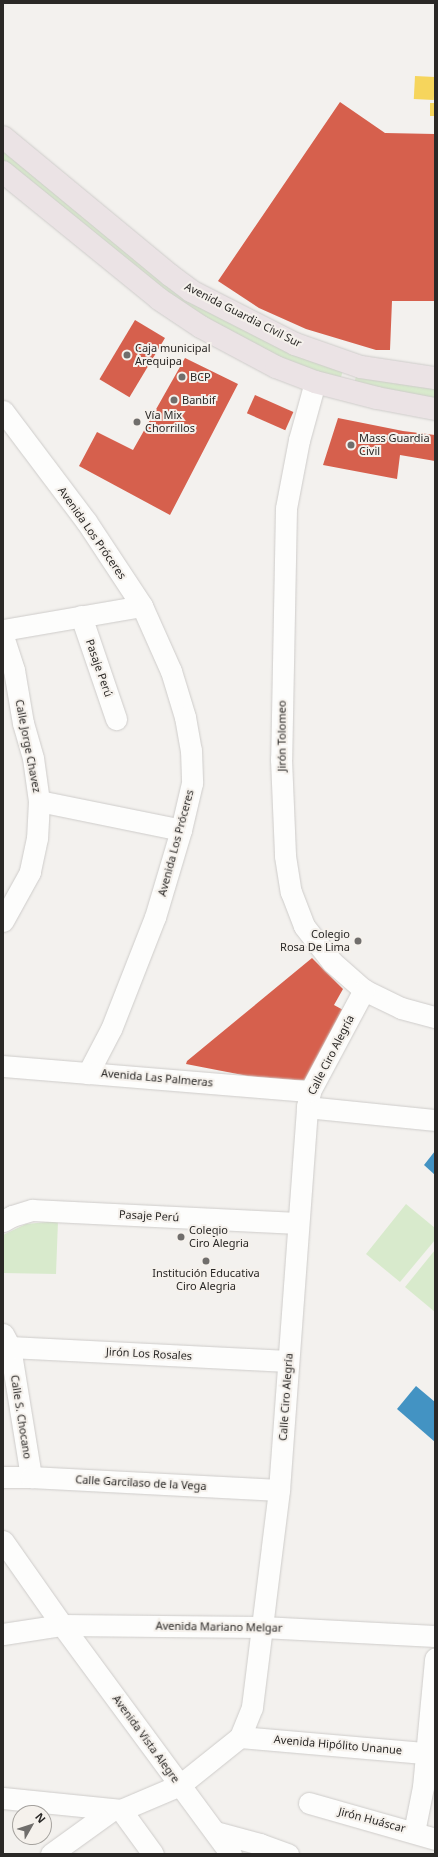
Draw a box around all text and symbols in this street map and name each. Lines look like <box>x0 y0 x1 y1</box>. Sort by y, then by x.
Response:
street label: Avenida Guardia Civil Sur <box>182 280 304 350</box>
place label: Caja municipal Arequipa <box>135 342 211 368</box>
marker: Caja municipal Arequipa <box>122 350 132 360</box>
place label: BCP <box>190 370 211 384</box>
marker: BCP <box>177 372 187 382</box>
place label: Banbif <box>182 393 216 407</box>
marker: Banbif <box>169 395 179 405</box>
place label: Vía Mix Chorrillos <box>145 409 195 435</box>
marker: Vía Mix Chorrillos <box>132 417 142 427</box>
place label: Mass Guardia Civil <box>359 432 430 458</box>
marker: Mass Guardia Civil <box>346 440 356 450</box>
street label: Avenida Los Próceres <box>55 484 129 582</box>
street label: Pasaje Perú <box>83 637 115 699</box>
street label: Calle Jorge Chavez <box>13 698 43 794</box>
street label: Jirón Tolomeo <box>275 700 289 772</box>
street label: Avenida Los Próceres <box>155 788 197 898</box>
place label: Colegio Rosa De Lima <box>280 928 350 954</box>
marker: Colegio Rosa De Lima <box>353 936 363 946</box>
street label: Calle Ciro Alegría <box>305 1013 357 1097</box>
street label: Avenida Las Palmeras <box>101 1067 213 1089</box>
street label: Pasaje Perú <box>119 1208 179 1224</box>
place label: Colegio Ciro Alegria <box>189 1224 249 1250</box>
marker: Colegio Ciro Alegria <box>176 1232 186 1242</box>
marker: Institución Educativa Ciro Alegria <box>201 1256 211 1266</box>
place label: Institución Educativa Ciro Alegria <box>152 1267 260 1293</box>
street label: Jirón Los Rosales <box>106 1345 192 1363</box>
street label: Calle Ciro Alegría <box>276 1353 296 1441</box>
street label: Calle S. Chocano <box>8 1374 34 1460</box>
street label: Calle Garcilaso de la Vega <box>75 1473 207 1493</box>
street label: Avenida Mariano Melgar <box>156 1619 282 1635</box>
street label: Avenida Vista Alegre <box>110 1693 182 1785</box>
street label: Avenida Hipólito Unanue <box>273 1733 403 1757</box>
north arrow <box>12 1805 52 1845</box>
street label: Jirón Huáscar <box>337 1805 407 1835</box>
text: N <box>32 1810 50 1826</box>

